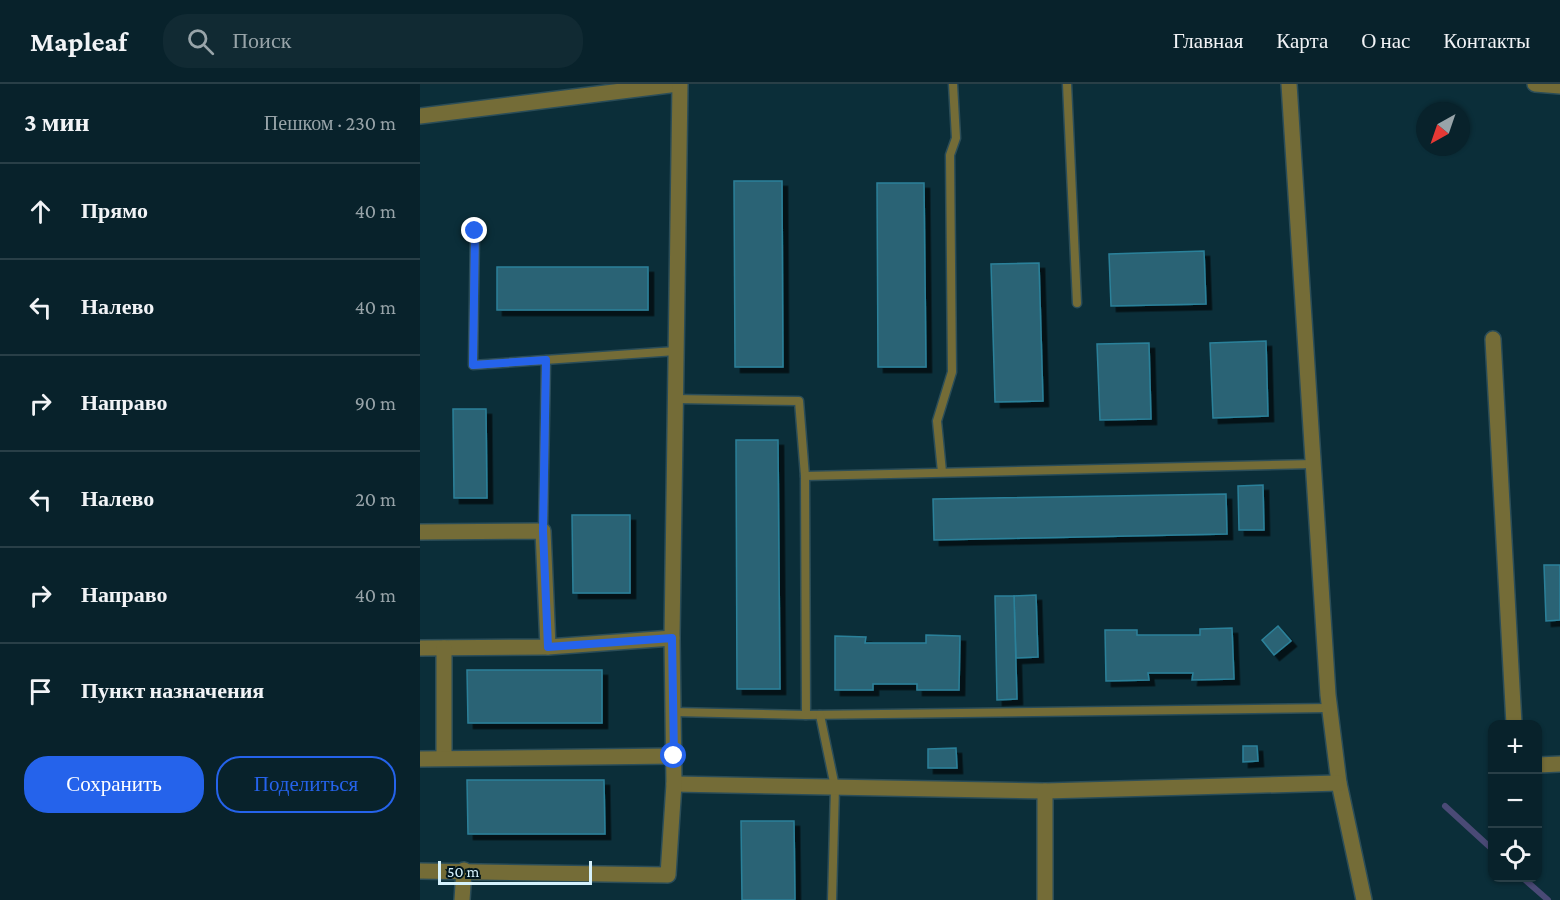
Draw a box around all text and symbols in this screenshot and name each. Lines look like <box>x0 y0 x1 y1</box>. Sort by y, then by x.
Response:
search box <box>163 14 583 68</box>
icon: search <box>184 25 217 58</box>
text: Mapleaf <box>30 26 127 57</box>
text: Поиск <box>232 28 291 53</box>
text: Главная <box>1173 29 1243 53</box>
text: Карта <box>1276 29 1328 53</box>
text: О нас <box>1361 29 1410 53</box>
text: Контакты <box>1443 29 1530 53</box>
north arrow <box>1416 102 1470 156</box>
text: 3 мин <box>24 108 89 137</box>
text: Пешком · 230 m <box>264 112 396 134</box>
icon: ahead <box>24 195 57 228</box>
text: Прямо <box>81 198 148 223</box>
text: 40 m <box>355 200 396 222</box>
route end <box>461 217 487 243</box>
icon: left <box>24 291 57 324</box>
text: Налево <box>81 294 154 319</box>
text: 40 m <box>355 296 396 318</box>
icon: right <box>24 387 57 420</box>
text: Направо <box>81 390 167 415</box>
text: 90 m <box>355 392 396 414</box>
icon: left <box>24 483 57 516</box>
text: Налево <box>81 486 154 511</box>
text: 20 m <box>355 488 396 510</box>
icon: right <box>24 579 57 612</box>
text: Направо <box>81 582 167 607</box>
text: 40 m <box>355 584 396 606</box>
icon: arrive <box>24 675 57 708</box>
text: Пункт назначения <box>81 678 264 703</box>
map controls <box>1488 720 1542 882</box>
button: + <box>1488 720 1542 774</box>
route start <box>660 742 686 768</box>
button: Сохранить <box>24 756 204 813</box>
button: Поделиться <box>216 756 396 813</box>
button: − <box>1488 774 1542 828</box>
button: locate <box>1488 828 1542 882</box>
scale bar <box>438 858 592 886</box>
text: 50 m <box>447 863 479 880</box>

